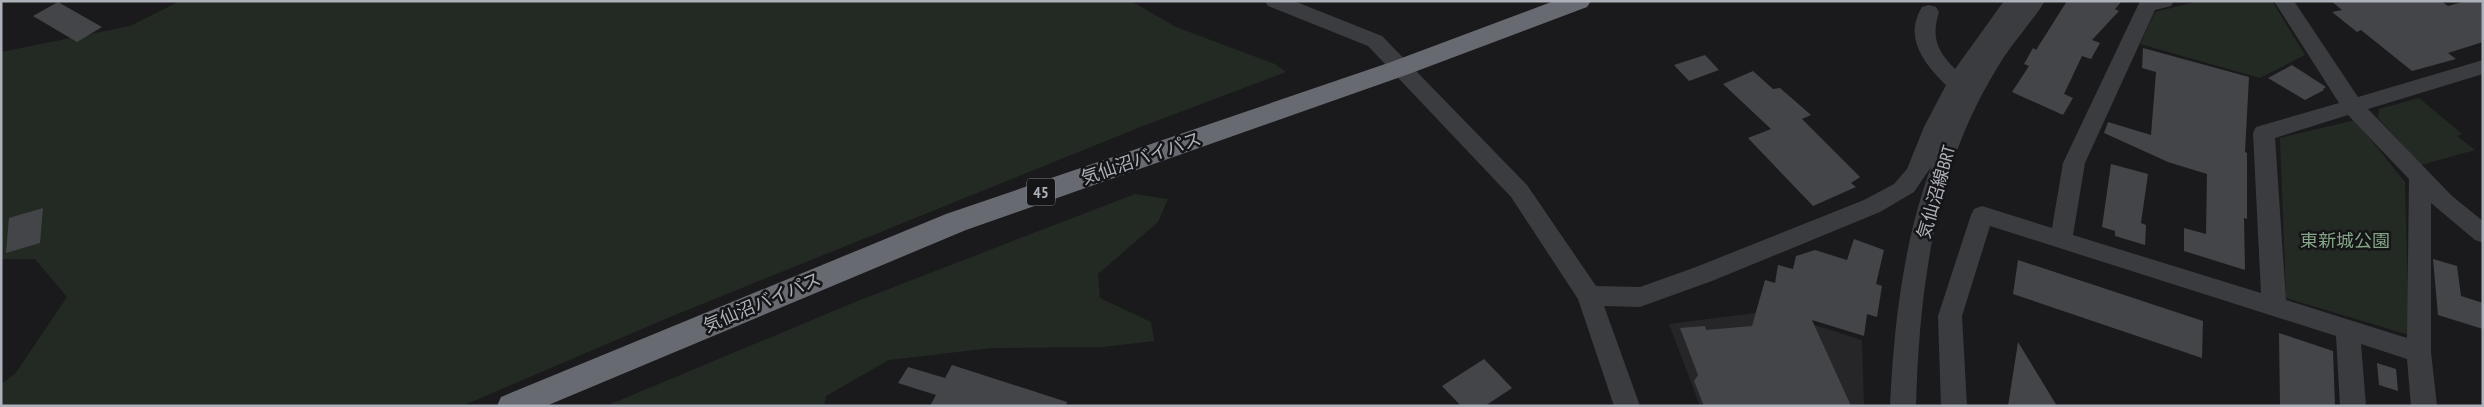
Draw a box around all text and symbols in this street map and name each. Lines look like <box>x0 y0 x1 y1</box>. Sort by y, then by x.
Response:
street label: 気仙沼バイパス <box>1078 127 1204 189</box>
street label: 気仙沼線BRT <box>1912 143 1960 241</box>
road number: 45 <box>1027 178 1055 206</box>
park label: 東新城公園 <box>2300 229 2390 252</box>
street label: 気仙沼バイパス <box>700 267 824 337</box>

